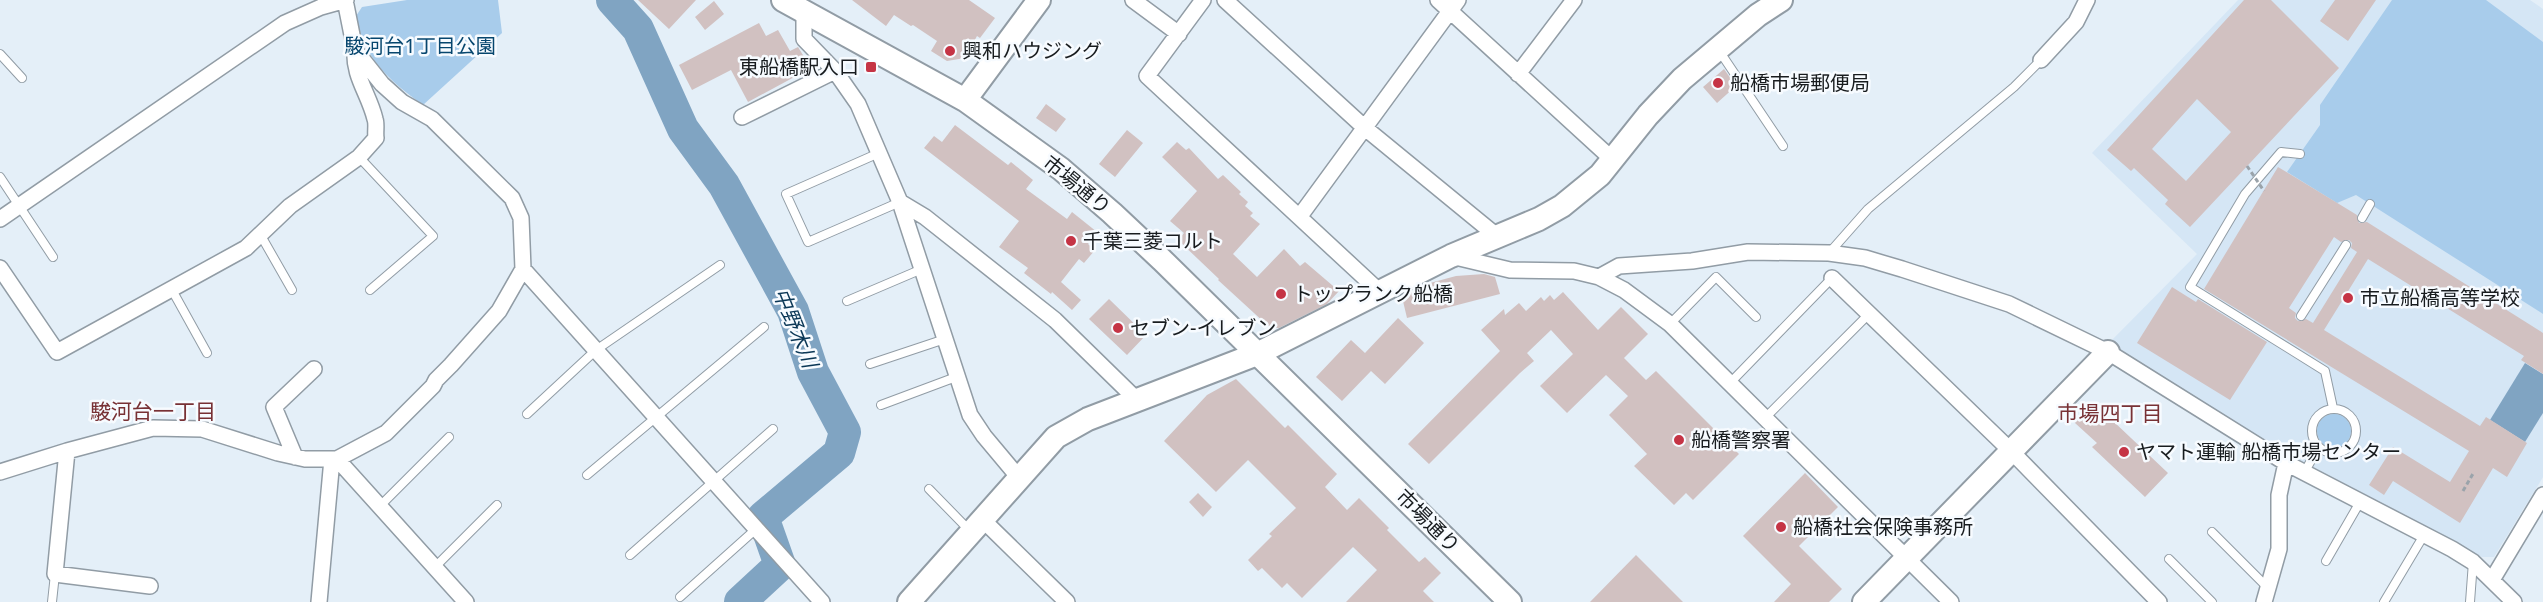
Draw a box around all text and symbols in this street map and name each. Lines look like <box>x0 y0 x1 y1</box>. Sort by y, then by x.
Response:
park label: 駿河台1丁目公園 <box>344 32 496 59</box>
place label: 興和ハウジング <box>962 37 1102 64</box>
marker: 興和ハウジング <box>943 44 957 58</box>
place label: 東船橋駅入口 <box>739 53 859 80</box>
marker: 東船橋駅入口 <box>864 60 878 74</box>
place label: 船橋市場郵便局 <box>1730 69 1870 96</box>
marker: 船橋市場郵便局 <box>1711 76 1725 90</box>
street label: 市場通り <box>1038 149 1117 220</box>
place label: 千葉三菱コルト <box>1083 227 1223 254</box>
marker: 千葉三菱コルト <box>1064 234 1078 248</box>
place label: トップランク船橋 <box>1293 280 1453 307</box>
water label: 中野木川 <box>767 283 825 374</box>
place label: 市立船橋高等学校 <box>2360 284 2520 311</box>
marker: トップランク船橋 <box>1274 287 1288 301</box>
marker: 市立船橋高等学校 <box>2341 291 2355 305</box>
place label: セブン-イレブン <box>1130 314 1276 341</box>
marker: セブン-イレブン <box>1111 321 1125 335</box>
district label: 駿河台一丁目 <box>90 397 216 425</box>
district label: 市場四丁目 <box>2058 399 2163 427</box>
place label: 船橋警察署 <box>1691 426 1791 453</box>
marker: 船橋警察署 <box>1672 433 1686 447</box>
place label: ヤマト運輸 船橋市場センター <box>2136 438 2401 465</box>
marker: ヤマト運輸 船橋市場センター <box>2117 445 2131 459</box>
street label: 市場通り <box>1391 483 1466 558</box>
place label: 船橋社会保険事務所 <box>1793 513 1973 540</box>
marker: 船橋社会保険事務所 <box>1774 520 1788 534</box>

